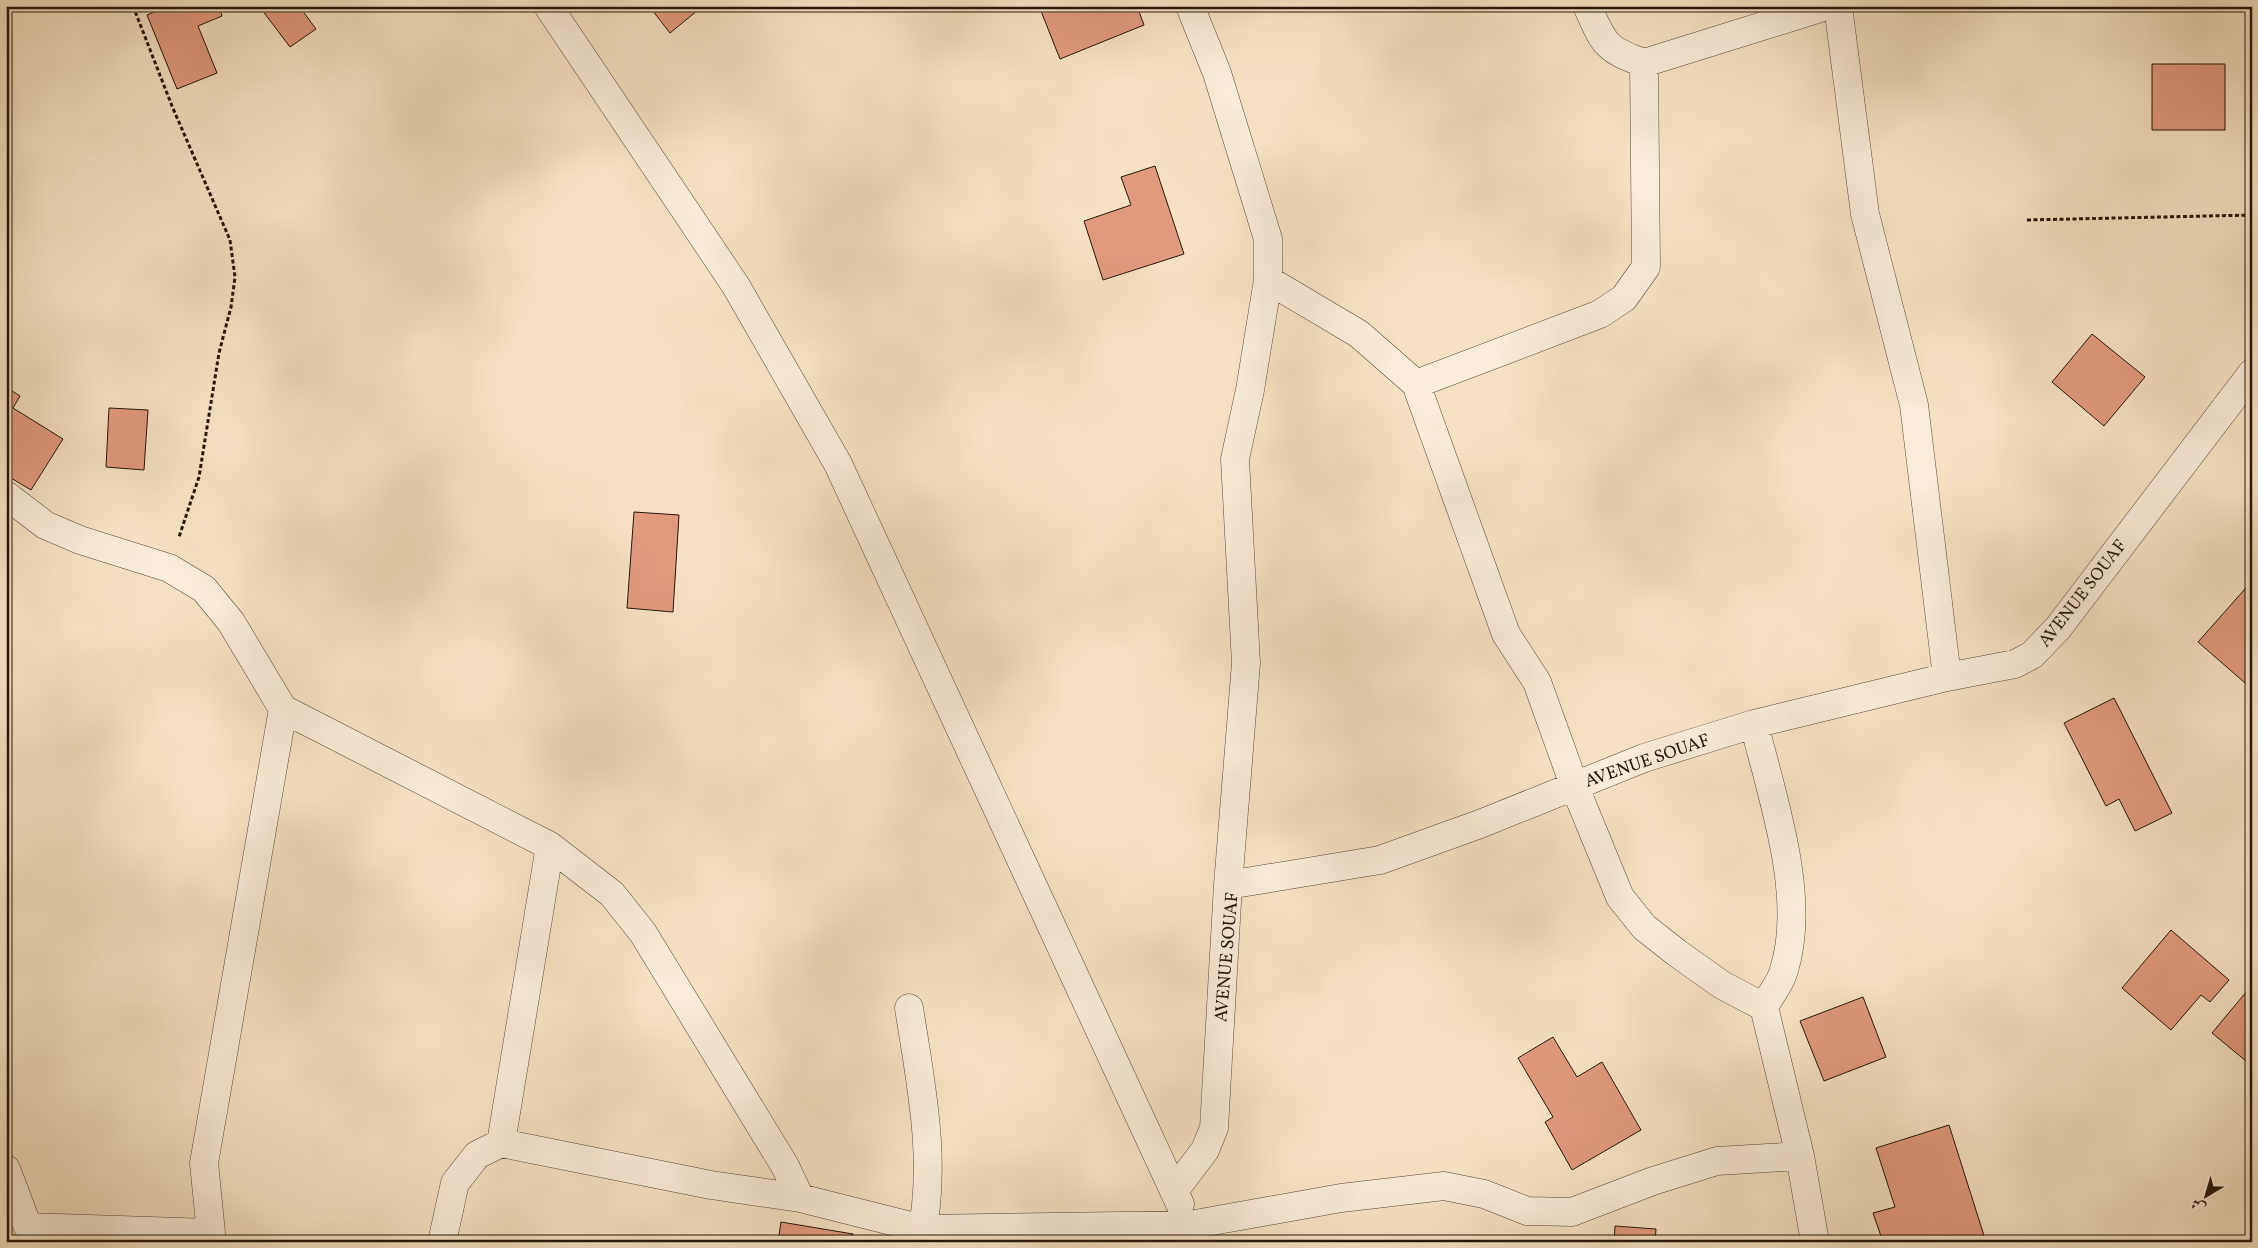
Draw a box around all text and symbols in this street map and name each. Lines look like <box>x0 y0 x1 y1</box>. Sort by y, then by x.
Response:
street label: AVENUE SOUAF <box>2033 535 2133 653</box>
street label: AVENUE SOUAF <box>1582 728 1713 794</box>
street label: AVENUE SOUAF <box>1209 891 1246 1023</box>
north arrow <box>2180 1170 2230 1220</box>
text: ش <box>2188 1193 2210 1217</box>

